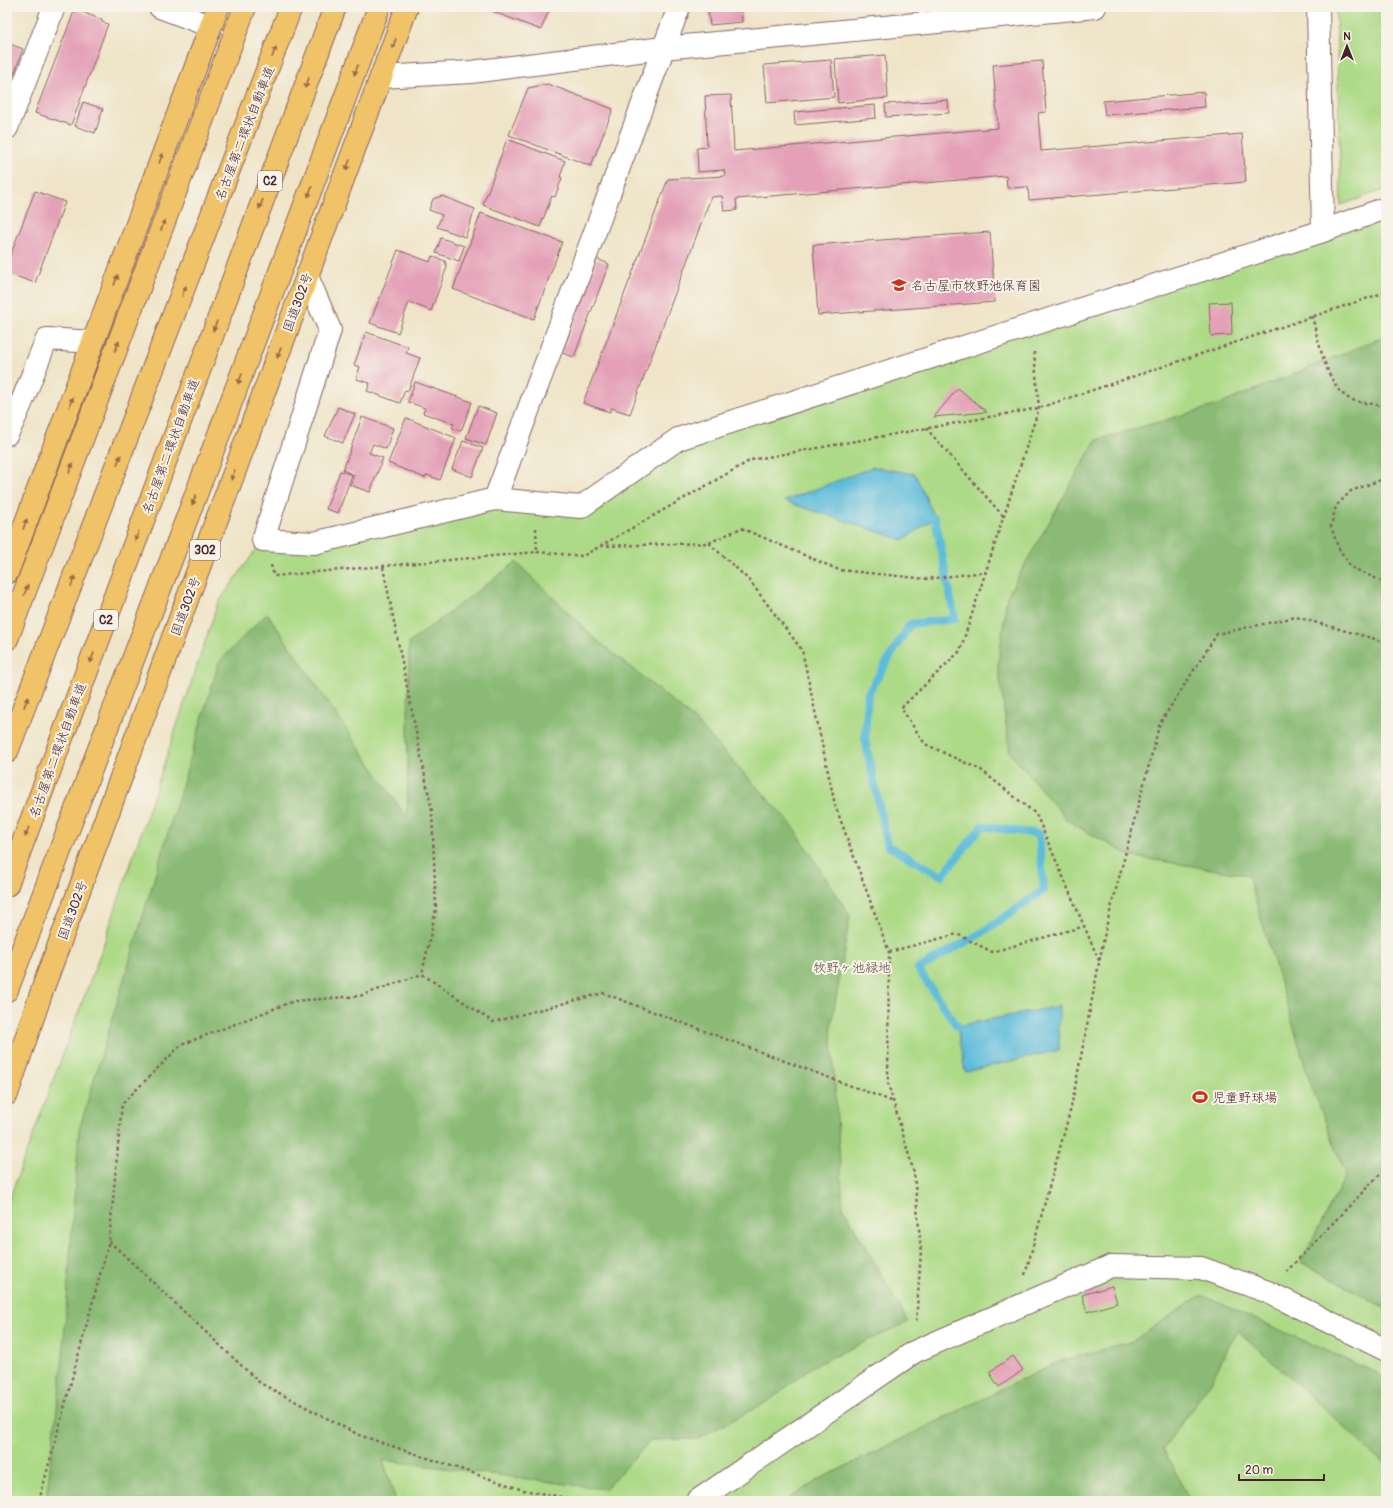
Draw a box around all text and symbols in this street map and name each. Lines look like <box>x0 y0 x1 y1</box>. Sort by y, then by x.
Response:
north arrow <box>1327 26 1367 66</box>
text: N <box>1343 30 1351 43</box>
one-way arrow <box>390 38 396 50</box>
one-way arrow <box>272 45 278 57</box>
street label: 名古屋第二環状自動車道 <box>212 64 278 203</box>
one-way arrow <box>352 64 358 76</box>
one-way arrow <box>303 77 309 89</box>
one-way arrow <box>159 152 165 164</box>
one-way arrow <box>345 160 351 172</box>
road number: C2 <box>258 171 282 191</box>
one-way arrow <box>307 186 313 198</box>
one-way arrow <box>257 199 263 211</box>
one-way arrow <box>160 218 166 230</box>
street label: 国道302号 <box>280 270 316 334</box>
one-way arrow <box>113 274 119 286</box>
school or university icon: 名古屋市牧野池保育園 <box>890 276 908 294</box>
place label: 名古屋市牧野池保育園 <box>911 278 1041 294</box>
one-way arrow <box>181 285 187 297</box>
one-way arrow <box>212 321 218 333</box>
one-way arrow <box>115 340 121 352</box>
one-way arrow <box>275 347 281 359</box>
one-way arrow <box>237 373 243 385</box>
street label: 名古屋第二環状自動車道 <box>139 376 203 516</box>
one-way arrow <box>68 395 74 407</box>
one-way arrow <box>117 453 123 465</box>
one-way arrow <box>69 462 75 474</box>
one-way arrow <box>230 469 236 481</box>
one-way arrow <box>191 495 197 507</box>
one-way arrow <box>23 517 29 529</box>
one-way arrow <box>134 530 140 542</box>
road number: 302 <box>190 540 220 560</box>
street label: 国道302号 <box>168 574 204 638</box>
one-way arrow <box>70 575 76 587</box>
one-way arrow <box>23 583 29 595</box>
road number: C2 <box>94 610 118 630</box>
one-way arrow <box>88 652 94 664</box>
street label: 名古屋第二環状自動車道 <box>26 680 90 820</box>
one-way arrow <box>24 696 30 708</box>
one-way arrow <box>23 826 29 838</box>
street label: 国道302号 <box>55 878 91 942</box>
park label: 牧野ヶ池緑地 <box>813 960 891 976</box>
sports icon: 児童野球場 <box>1191 1088 1209 1106</box>
place label: 児童野球場 <box>1212 1090 1277 1106</box>
scale bar <box>1239 1456 1324 1482</box>
text: 20 m <box>1245 1463 1274 1478</box>

